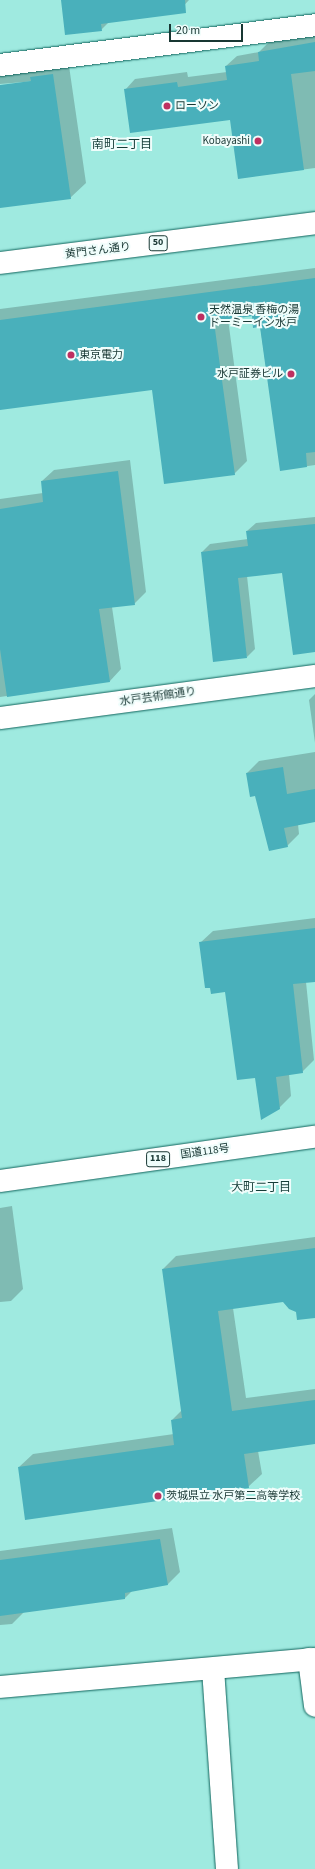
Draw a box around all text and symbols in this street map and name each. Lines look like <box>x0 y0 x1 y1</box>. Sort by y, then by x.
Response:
scale bar <box>171 16 245 42</box>
text: 20 m <box>176 22 200 39</box>
place label: ローソン <box>175 99 219 113</box>
marker: ローソン <box>162 101 172 111</box>
place label: Kobayashi <box>203 134 250 148</box>
marker: Kobayashi <box>253 136 263 146</box>
district label: 南町二丁目 <box>92 138 152 152</box>
road number: 50 <box>148 235 168 251</box>
street label: 黄門さん通り <box>64 240 132 262</box>
place label: 天然温泉 香梅の湯 ドーミーイン水戸 <box>209 304 299 330</box>
marker: 天然温泉 香梅の湯 ドーミーイン水戸 <box>196 312 206 322</box>
place label: 東京電力 <box>79 348 123 362</box>
marker: 東京電力 <box>66 350 76 360</box>
place label: 水戸証券ビル <box>217 367 283 381</box>
marker: 水戸証券ビル <box>286 369 296 379</box>
street label: 水戸芸術館通り <box>119 685 197 709</box>
street label: 国道118号 <box>180 1142 230 1162</box>
road number: 118 <box>146 1151 170 1167</box>
district label: 大町二丁目 <box>231 1181 291 1195</box>
place label: 茨城県立 水戸第二高等学校 <box>166 1489 300 1503</box>
marker: 茨城県立 水戸第二高等学校 <box>153 1491 163 1501</box>

